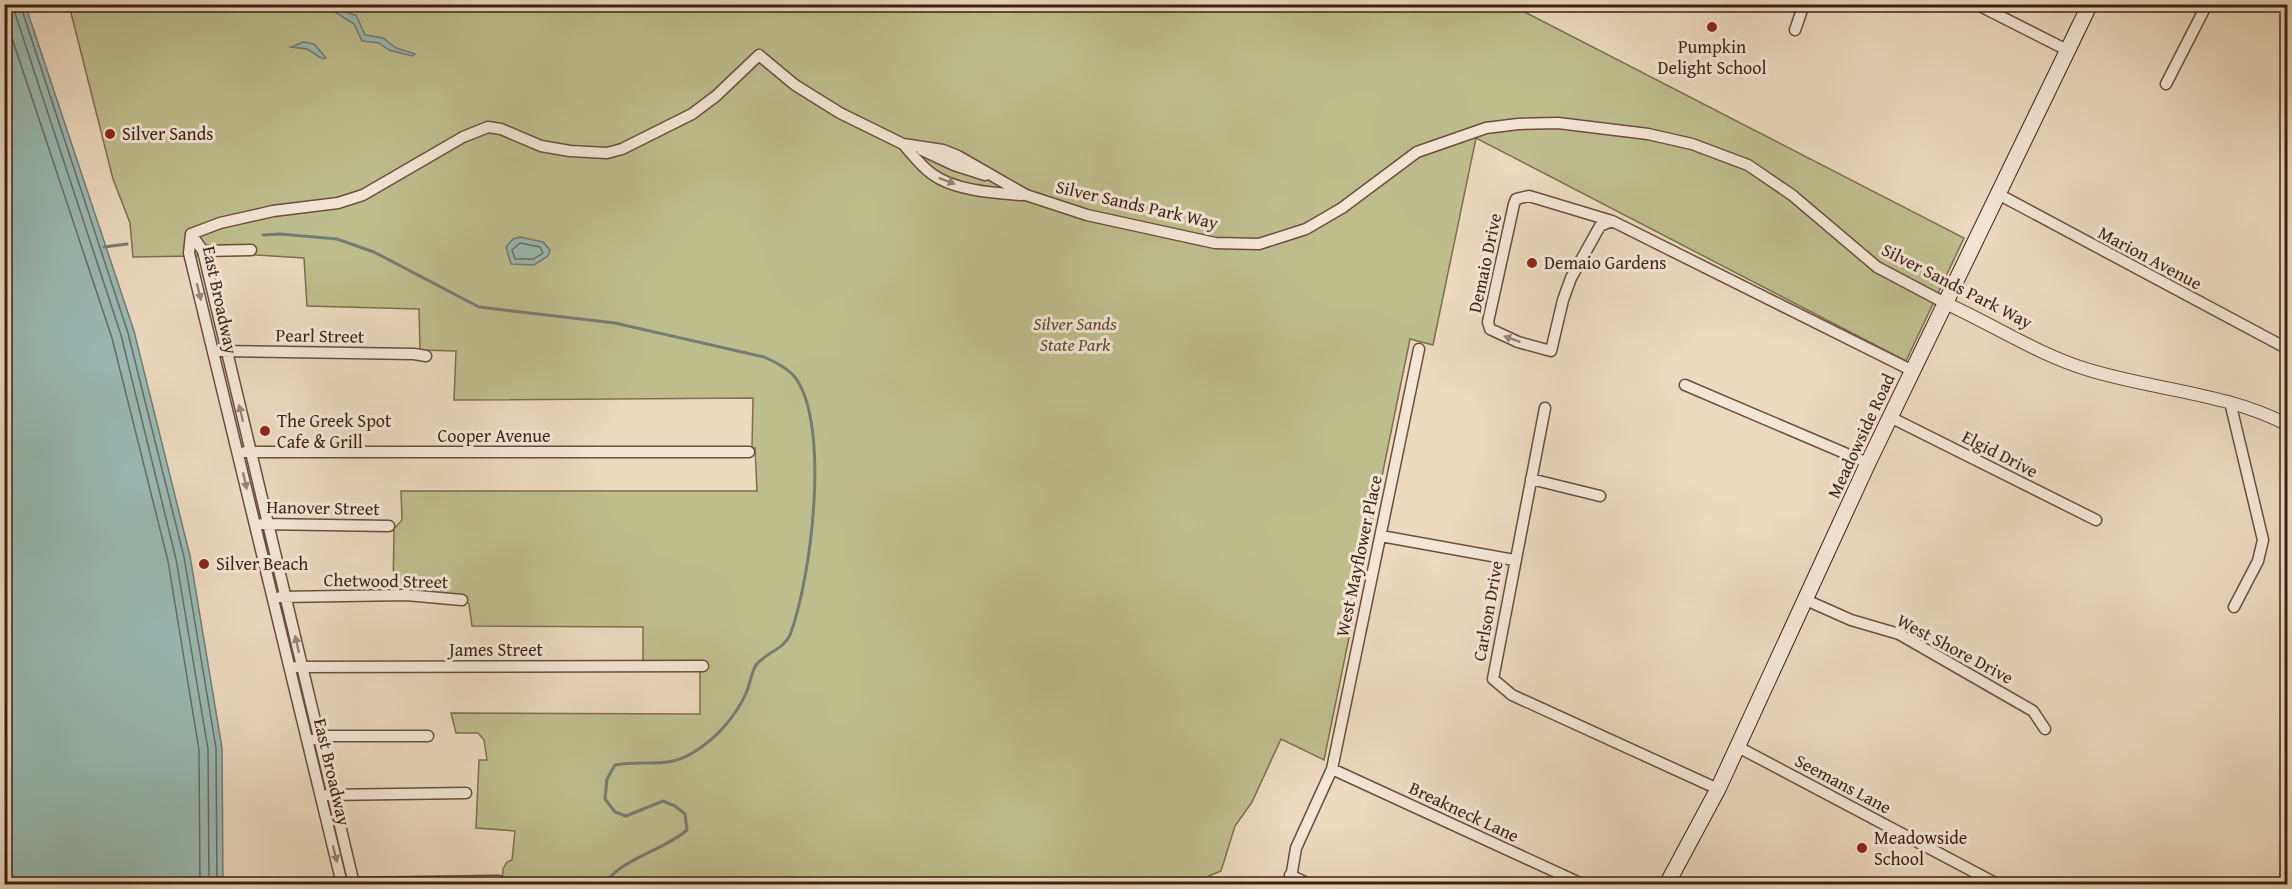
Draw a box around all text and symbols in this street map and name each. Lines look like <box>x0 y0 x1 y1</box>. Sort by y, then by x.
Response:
marker: Pumpkin Delight School <box>1705 20 1719 34</box>
place label: Pumpkin Delight School <box>1658 33 1766 81</box>
place label: Silver Sands <box>122 120 213 147</box>
marker: Silver Sands <box>103 127 117 141</box>
street label: Silver Sands Park Way <box>1053 173 1221 236</box>
one-way arrow <box>938 177 956 186</box>
street label: Demaio Drive <box>1461 211 1508 315</box>
street label: Marion Avenue <box>2093 219 2207 296</box>
street label: Silver Sands Park Way <box>1877 236 2037 335</box>
street label: East Broadway <box>196 243 245 356</box>
place label: Demaio Gardens <box>1544 249 1666 276</box>
marker: Demaio Gardens <box>1525 256 1539 270</box>
one-way arrow <box>194 282 204 301</box>
park label: Silver Sands State Park <box>1033 310 1117 358</box>
street label: Pearl Street <box>275 321 365 350</box>
one-way arrow <box>1503 334 1521 344</box>
street label: Meadowside Road <box>1820 369 1901 503</box>
one-way arrow <box>236 404 246 423</box>
place label: The Greek Spot Cafe & Grill <box>277 407 392 455</box>
street label: Cooper Avenue <box>437 422 551 449</box>
street label: Elgid Drive <box>1958 423 2043 484</box>
marker: The Greek Spot Cafe & Grill <box>258 424 272 438</box>
one-way arrow <box>241 472 251 490</box>
street label: West Mayflower Place <box>1328 473 1389 639</box>
street label: Hanover Street <box>266 493 381 522</box>
place label: Silver Beach <box>216 550 308 577</box>
marker: Silver Beach <box>197 557 211 571</box>
street label: Carlson Drive <box>1465 559 1510 663</box>
street label: Chetwood Street <box>323 566 449 595</box>
street label: West Shore Drive <box>1892 606 2018 691</box>
one-way arrow <box>291 635 301 653</box>
street label: James Street <box>447 636 544 663</box>
street label: East Broadway <box>307 715 358 828</box>
street label: Seemans Lane <box>1790 747 1896 820</box>
street label: Breakneck Lane <box>1405 774 1524 849</box>
place label: Meadowside School <box>1874 824 1967 872</box>
marker: Meadowside School <box>1855 841 1869 855</box>
one-way arrow <box>330 845 340 864</box>

